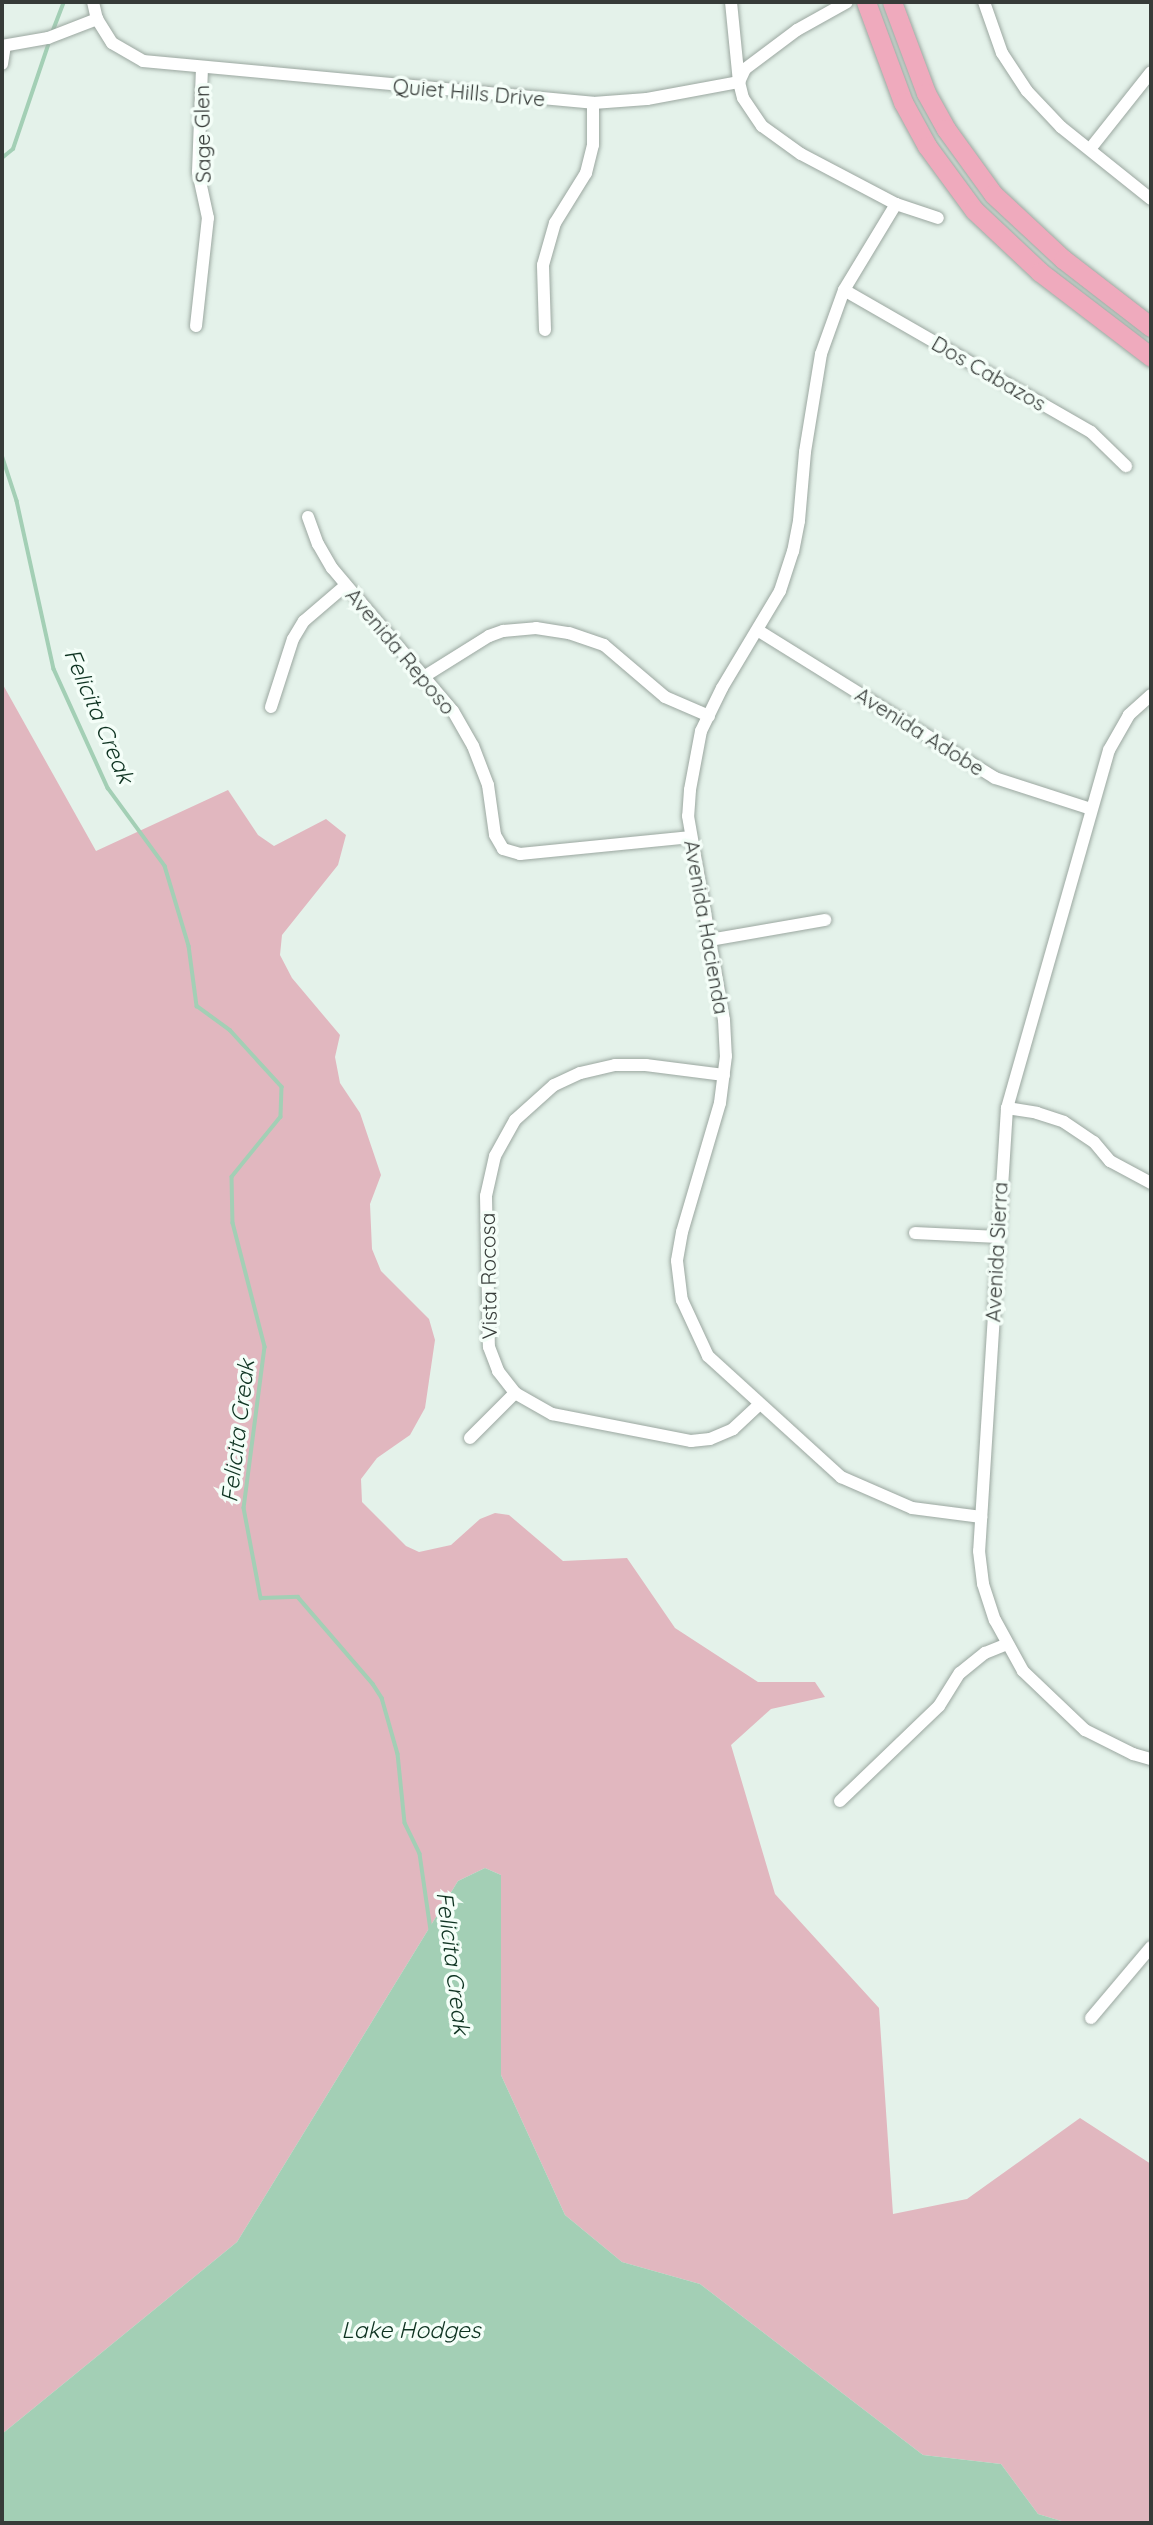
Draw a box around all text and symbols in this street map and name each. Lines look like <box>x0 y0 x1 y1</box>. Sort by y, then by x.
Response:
street label: Quiet Hills Drive <box>392 73 546 111</box>
street label: Sage Glen <box>189 85 215 183</box>
street label: Dos Cabazos <box>927 330 1051 416</box>
street label: Avenida Reposo <box>341 583 461 719</box>
water label: Felicita Creak <box>58 645 140 787</box>
street label: Avenida Adobe <box>851 681 989 781</box>
street label: Avenida Hacienda <box>679 838 735 1016</box>
street label: Avenida Sierra <box>980 1181 1012 1323</box>
street label: Vista Rocosa <box>474 1212 502 1340</box>
water label: Felicita Creak <box>216 1358 260 1504</box>
water label: Felicita Creak <box>431 1890 475 2036</box>
water label: Lake Hodges <box>341 2316 481 2344</box>

